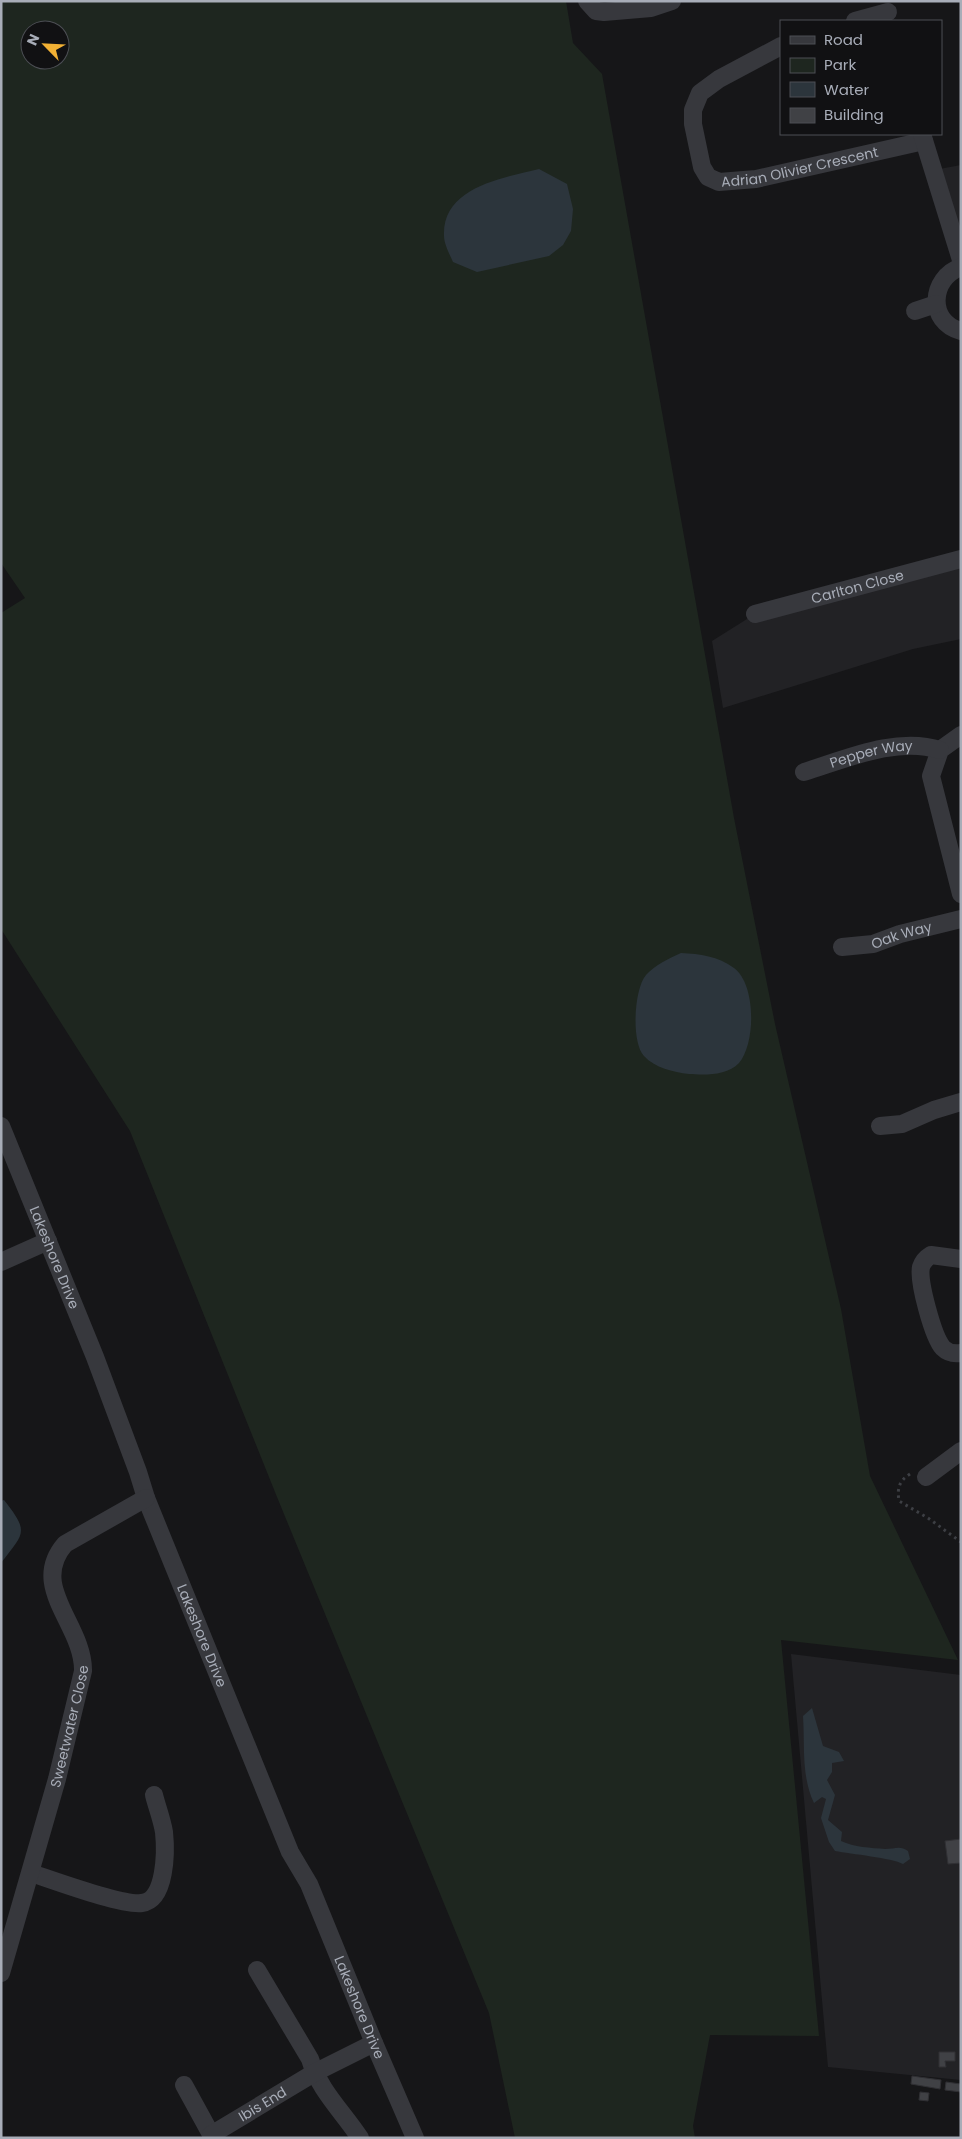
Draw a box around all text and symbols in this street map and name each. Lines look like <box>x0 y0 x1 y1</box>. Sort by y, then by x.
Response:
north arrow <box>20 20 70 70</box>
legend <box>780 20 942 135</box>
text: Road <box>824 29 863 50</box>
text: N <box>22 31 44 49</box>
text: Park <box>824 54 856 75</box>
text: Water <box>824 79 870 100</box>
text: Building <box>824 104 884 125</box>
street label: Adrian Olivier Crescent <box>720 142 880 192</box>
street label: Carlton Close <box>809 565 906 609</box>
street label: Pepper Way <box>827 736 913 773</box>
street label: Oak Way <box>868 917 934 954</box>
street label: Lakeshore Drive <box>25 1203 85 1312</box>
street label: Lakeshore Drive <box>172 1581 232 1690</box>
street label: Sweetwater Close <box>45 1665 93 1790</box>
street label: Lakeshore Drive <box>329 1953 390 2062</box>
street label: Ibis End <box>235 2082 290 2126</box>

